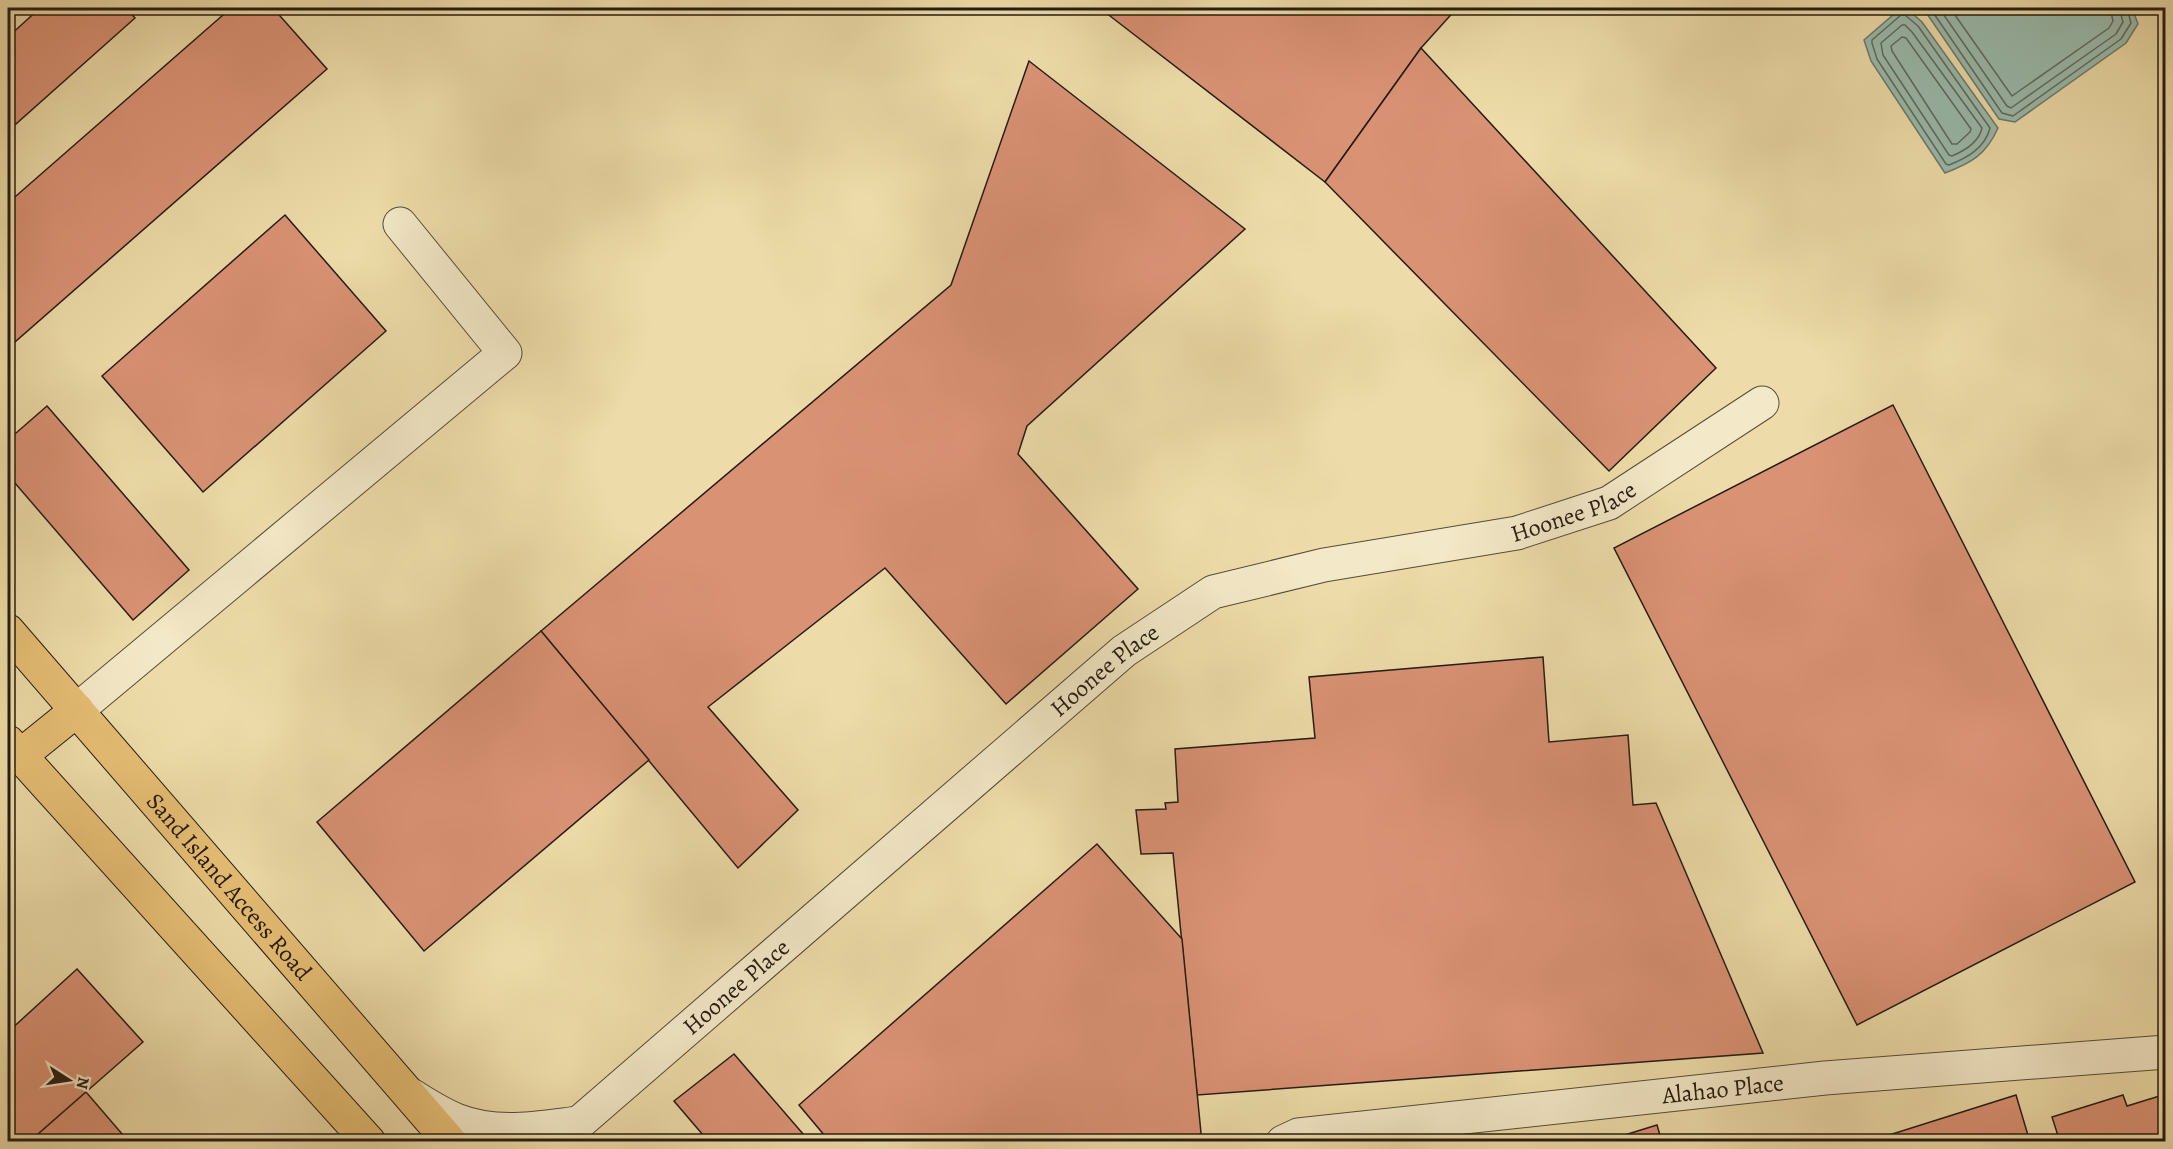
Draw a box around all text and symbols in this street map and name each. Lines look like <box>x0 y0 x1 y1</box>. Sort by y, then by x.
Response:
street label: Hoonee Place <box>1507 473 1642 550</box>
street label: Hoonee Place <box>1043 616 1165 724</box>
street label: Sand Island Access Road <box>139 786 319 987</box>
street label: Hoonee Place <box>676 932 796 1042</box>
north arrow <box>39 1050 99 1110</box>
street label: Alahao Place <box>1660 1067 1785 1112</box>
text: N <box>71 1075 95 1091</box>

